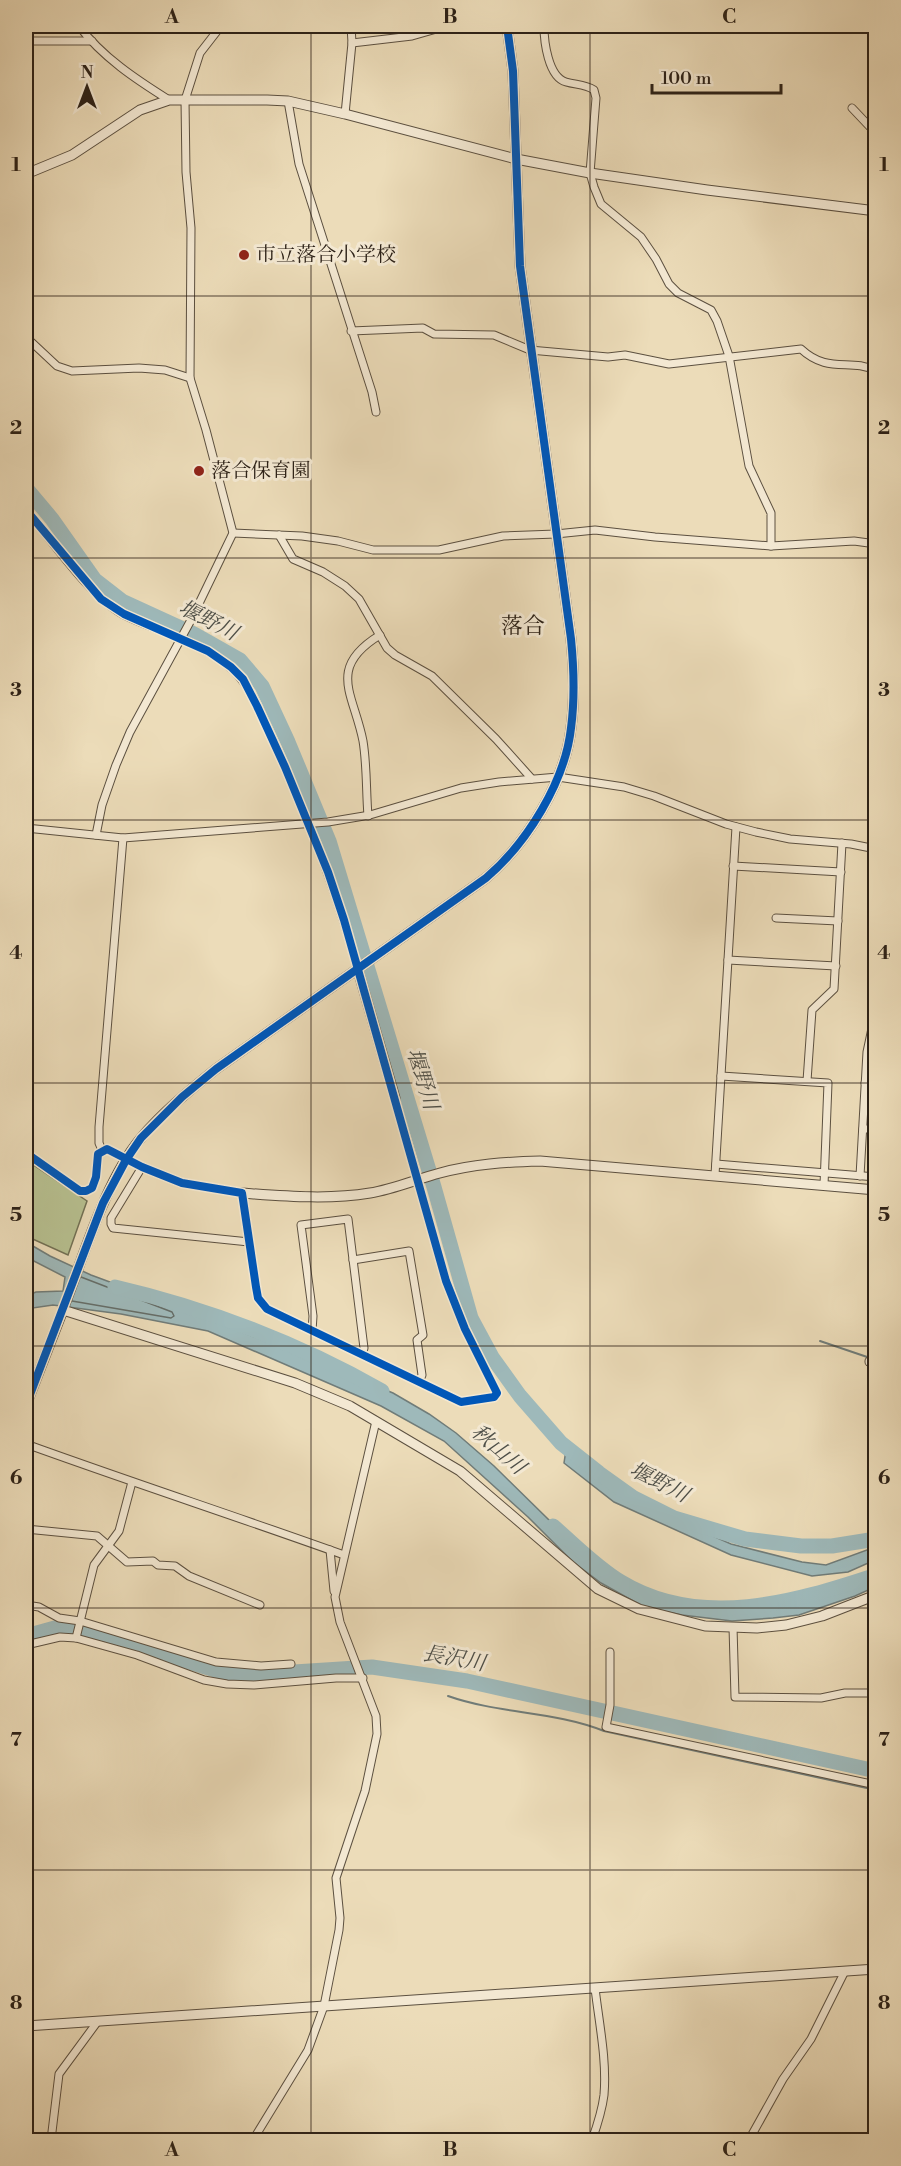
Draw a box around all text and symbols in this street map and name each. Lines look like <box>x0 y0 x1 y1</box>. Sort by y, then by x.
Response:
text: A <box>164 5 180 30</box>
text: B <box>442 5 458 30</box>
text: C <box>722 5 736 30</box>
north arrow <box>57 57 117 117</box>
scale bar <box>652 57 781 95</box>
text: N <box>81 63 94 83</box>
text: 100 m <box>661 67 712 90</box>
text: 1 <box>11 153 21 178</box>
text: 1 <box>879 153 889 178</box>
place label: 市立落合小学校 <box>256 243 396 268</box>
marker: 市立落合小学校 <box>237 248 251 262</box>
text: 2 <box>10 416 22 441</box>
text: 2 <box>878 416 890 441</box>
place label: 落合保育園 <box>211 459 311 484</box>
marker: 落合保育園 <box>192 464 206 478</box>
water label: 堰野川 <box>174 595 244 648</box>
district label: 落合 <box>501 613 545 640</box>
text: 3 <box>10 678 22 703</box>
text: 3 <box>878 678 890 703</box>
text: 4 <box>9 941 23 966</box>
text: 4 <box>877 941 891 966</box>
water label: 堰野川 <box>400 1045 444 1115</box>
text: 5 <box>10 1203 22 1228</box>
text: 5 <box>878 1203 890 1228</box>
water label: 秋山川 <box>466 1420 532 1482</box>
water label: 堰野川 <box>625 1457 695 1510</box>
text: 6 <box>10 1466 23 1491</box>
text: 6 <box>878 1466 891 1491</box>
water label: 長沢川 <box>421 1641 489 1678</box>
text: 7 <box>10 1728 22 1753</box>
text: 7 <box>878 1728 890 1753</box>
text: 8 <box>10 1991 23 2016</box>
text: 8 <box>878 1991 891 2016</box>
text: A <box>164 2138 180 2163</box>
text: B <box>442 2138 458 2163</box>
text: C <box>722 2138 736 2163</box>

